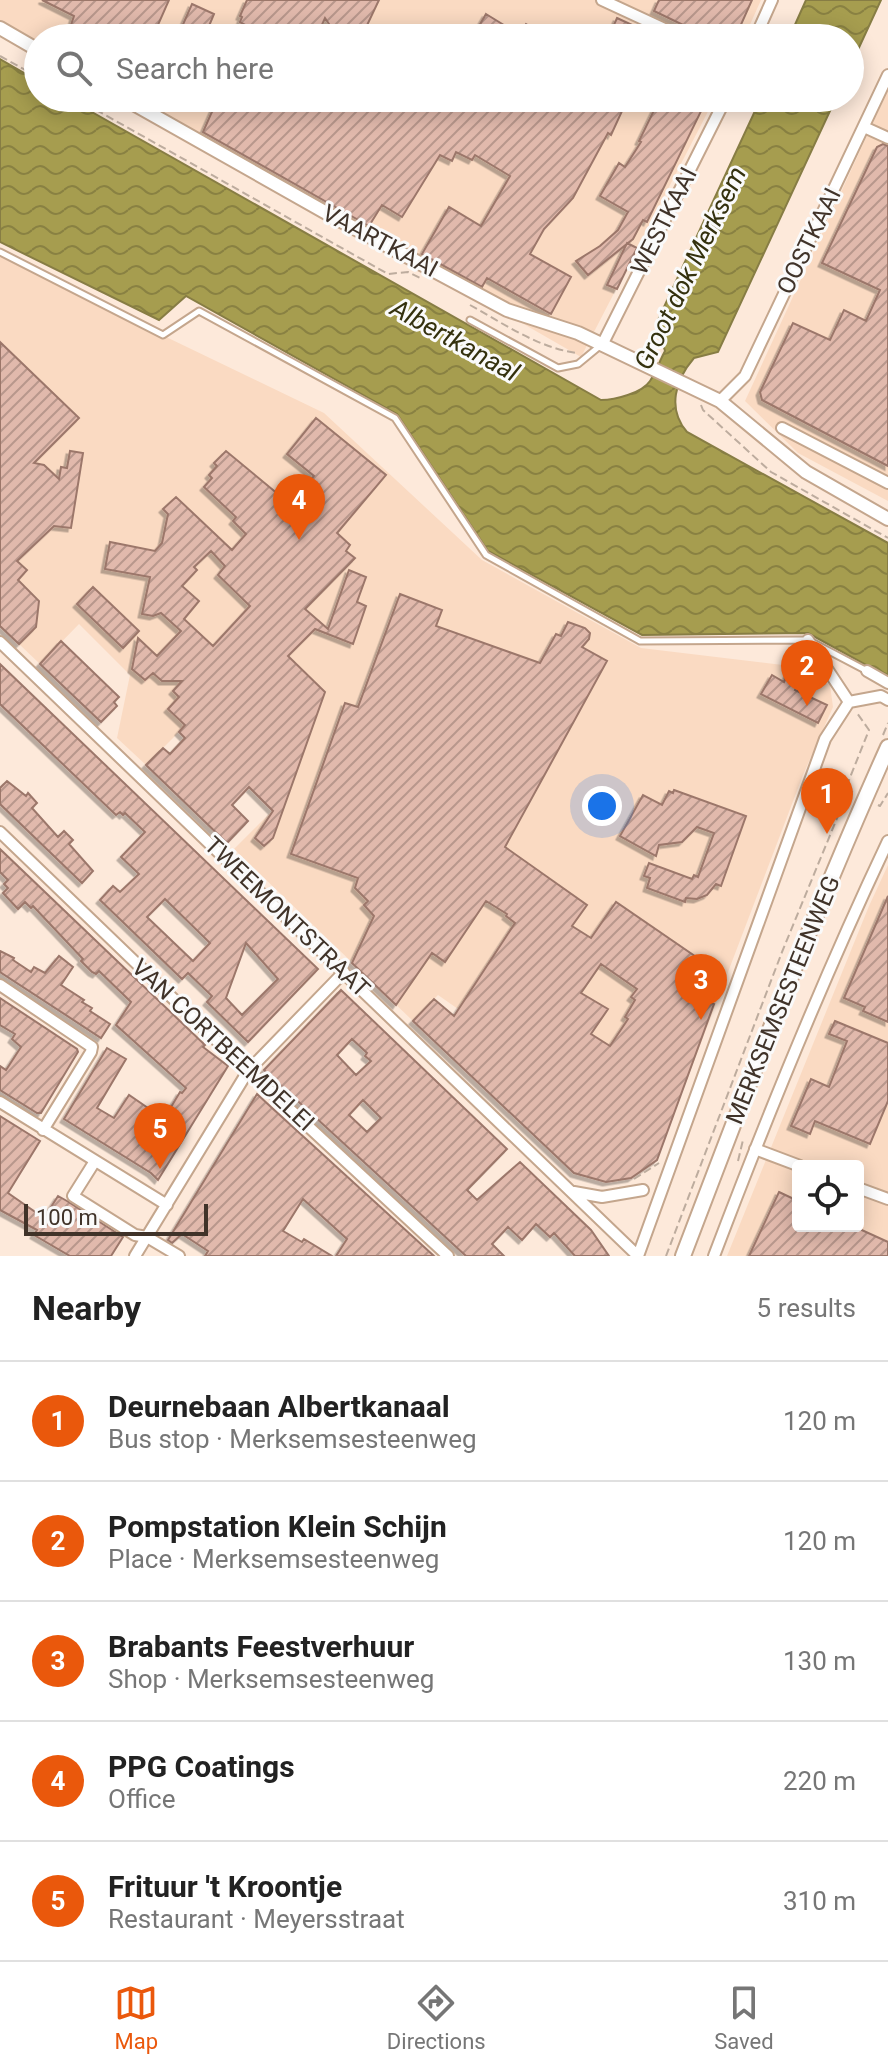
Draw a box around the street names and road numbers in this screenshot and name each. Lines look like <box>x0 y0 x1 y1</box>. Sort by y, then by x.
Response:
street label: WESTKAAI <box>625 163 703 279</box>
street label: OOSTKAAI <box>771 183 847 299</box>
street label: VAARTKAAI <box>317 199 443 283</box>
street label: TWEEMONTSTRAAT <box>199 831 375 1003</box>
street label: MERKSEMSESTEENWEG <box>720 872 846 1128</box>
street label: VAN CORTBEEMDELEI <box>126 953 320 1137</box>

